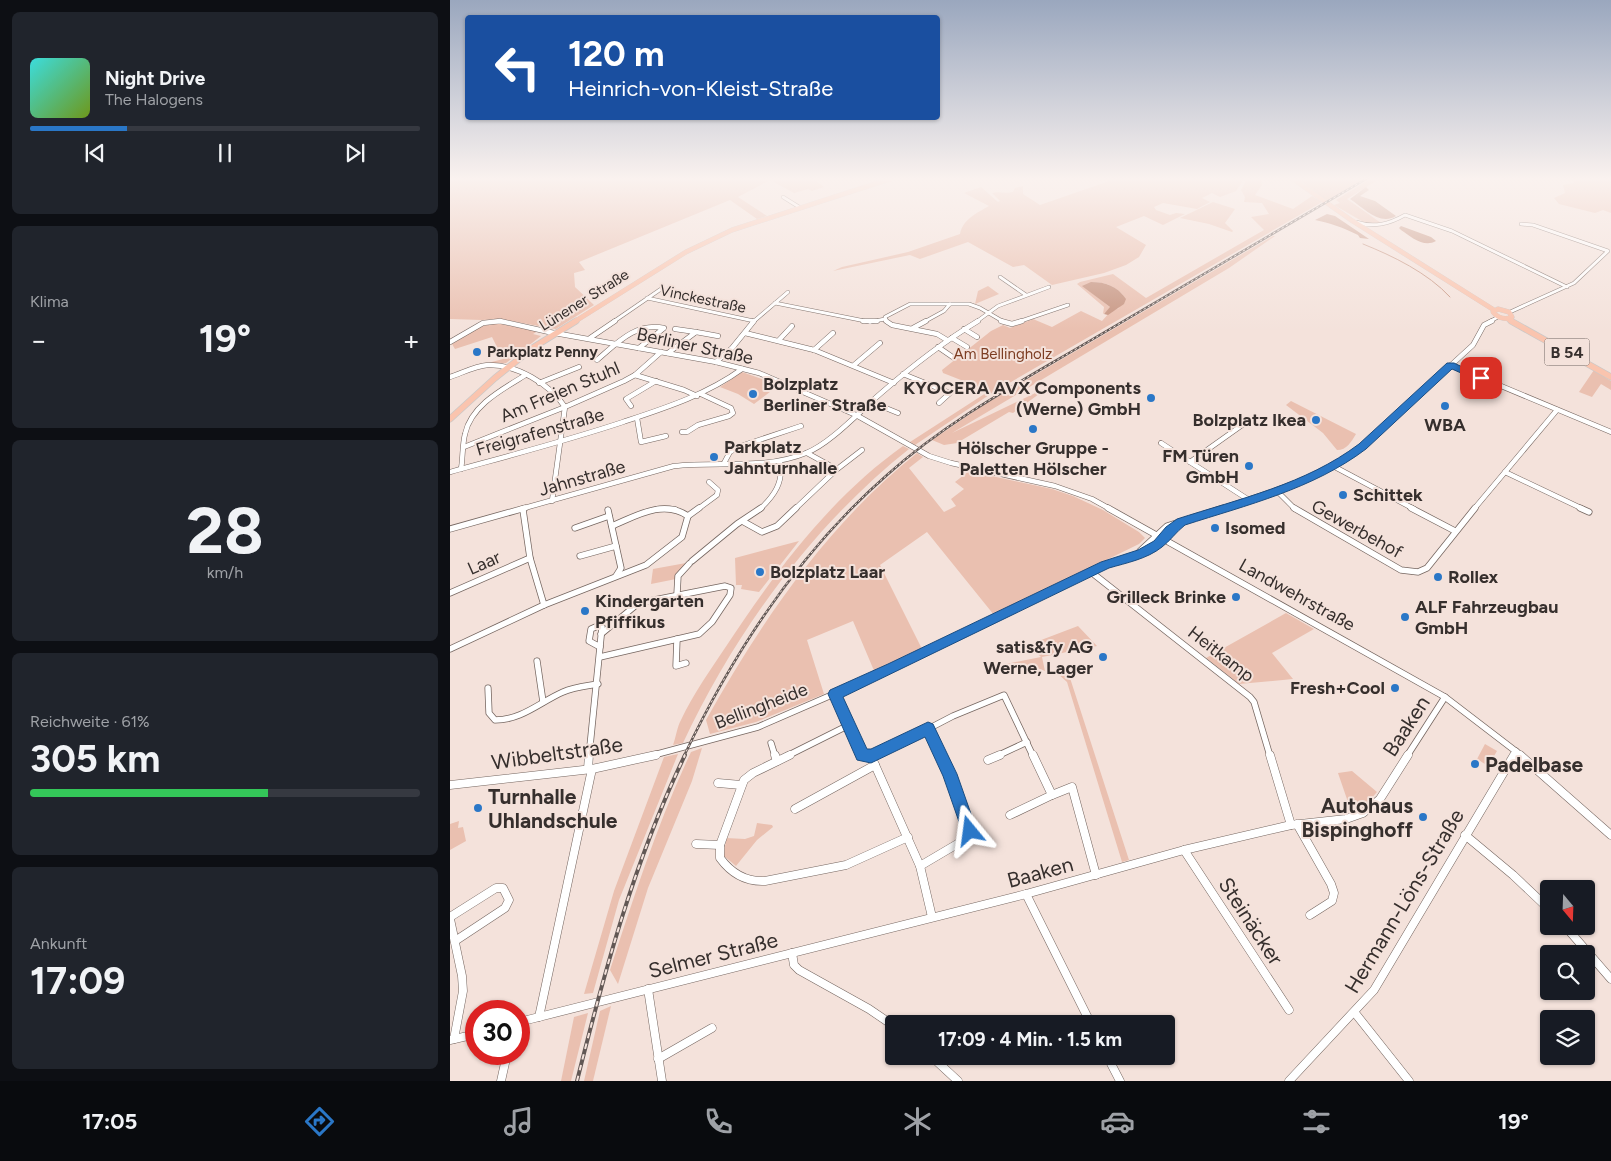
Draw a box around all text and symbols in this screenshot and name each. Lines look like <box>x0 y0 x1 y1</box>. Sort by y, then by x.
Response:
text: 120 m <box>568 33 665 75</box>
icon: left <box>485 35 550 100</box>
text: Night Drive <box>105 67 205 90</box>
text: Heinrich-von-Kleist-Straße <box>568 75 833 102</box>
text: The Halogens <box>105 90 203 109</box>
icon: previous <box>81 139 109 167</box>
icon: pause <box>211 139 239 167</box>
icon: next <box>341 139 369 167</box>
street label: Lünener Straße <box>536 265 632 335</box>
street label: Vinckestraße <box>658 281 748 317</box>
text: Klima <box>30 292 69 311</box>
text: 19° <box>199 316 251 362</box>
text: − <box>30 323 47 357</box>
text: + <box>403 323 420 357</box>
street label: Berliner Straße <box>635 323 755 369</box>
road number: B 54 <box>1544 338 1590 366</box>
place label: Parkplatz Penny <box>487 343 598 361</box>
park label: Am Bellingholz <box>954 345 1052 363</box>
marker: Parkplatz Penny <box>471 346 483 358</box>
street label: Am Freien Stuhl <box>497 357 623 427</box>
pin <box>1460 357 1502 399</box>
icon: arrive <box>1467 364 1495 392</box>
place label: Bolzplatz Berliner Straße <box>763 373 886 416</box>
place label: KYOCERA AVX Components (Werne) GmbH <box>903 377 1142 420</box>
marker: Bolzplatz Berliner Straße <box>747 388 759 400</box>
marker: KYOCERA AVX Components (Werne) GmbH <box>1145 392 1157 404</box>
marker: WBA <box>1439 400 1451 412</box>
street label: Freigrafenstraße <box>473 403 607 461</box>
place label: Bolzplatz Ikea <box>1193 409 1306 431</box>
marker: Bolzplatz Ikea <box>1310 414 1322 426</box>
place label: WBA <box>1424 414 1466 436</box>
marker: Hölscher Gruppe - Paletten Hölscher <box>1027 423 1039 435</box>
place label: Parkplatz Jahnturnhalle <box>724 436 837 479</box>
place label: Hölscher Gruppe - Paletten Hölscher <box>957 437 1109 480</box>
place label: FM Türen GmbH <box>1162 445 1239 488</box>
marker: Parkplatz Jahnturnhalle <box>708 451 720 463</box>
street label: Jahnstraße <box>536 455 628 501</box>
marker: FM Türen GmbH <box>1243 460 1255 472</box>
place label: Schittek <box>1353 484 1423 506</box>
marker: Schittek <box>1337 489 1349 501</box>
text: 28 <box>186 491 264 569</box>
street label: Gewerbehof <box>1308 495 1407 563</box>
place label: Isomed <box>1225 517 1285 539</box>
marker: Isomed <box>1209 522 1221 534</box>
street label: Laar <box>464 546 504 580</box>
street label: Landwehrstraße <box>1235 554 1359 636</box>
place label: Bolzplatz Laar <box>770 561 885 583</box>
text: km/h <box>207 563 243 582</box>
marker: Bolzplatz Laar <box>754 566 766 578</box>
place label: Rollex <box>1448 566 1499 588</box>
marker: Rollex <box>1432 571 1444 583</box>
place label: Grilleck Brinke <box>1106 586 1226 608</box>
place label: Kindergarten Pfiffikus <box>595 590 704 633</box>
marker: Grilleck Brinke <box>1230 591 1242 603</box>
place label: ALF Fahrzeugbau GmbH <box>1415 596 1558 639</box>
marker: Kindergarten Pfiffikus <box>579 605 591 617</box>
marker: ALF Fahrzeugbau GmbH <box>1399 611 1411 623</box>
street label: Heitkamp <box>1183 621 1259 687</box>
place label: satis&fy AG Werne, Lager <box>983 636 1093 679</box>
marker: satis&fy AG Werne, Lager <box>1097 651 1109 663</box>
place label: Fresh+Cool <box>1290 677 1385 699</box>
street label: Bellingheide <box>711 678 811 734</box>
marker: Fresh+Cool <box>1389 682 1401 694</box>
street label: Baaken <box>1377 691 1435 761</box>
text: Reichweite · 61% <box>30 712 150 731</box>
street label: Wibbeltstraße <box>490 731 624 775</box>
text: 305 km <box>30 736 160 782</box>
place label: Padelbase <box>1485 752 1583 777</box>
marker: Padelbase <box>1469 758 1481 770</box>
place label: Turnhalle Uhlandschule <box>488 784 618 833</box>
place label: Autohaus Bispinghoff <box>1302 793 1414 842</box>
marker: Turnhalle Uhlandschule <box>472 802 484 814</box>
position arrow <box>943 804 995 856</box>
street label: Hermann-Löns-Straße <box>1339 804 1469 998</box>
marker: Autohaus Bispinghoff <box>1417 811 1429 823</box>
street label: Baaken <box>1004 851 1076 893</box>
street label: Steinäcker <box>1213 873 1289 969</box>
north arrow <box>1540 880 1595 935</box>
map controls <box>1540 880 1595 1065</box>
street label: Selmer Straße <box>646 927 780 983</box>
text: Ankunft <box>30 934 87 953</box>
button: search <box>1540 945 1595 1000</box>
text: 17:09 <box>30 958 125 1004</box>
speed limit sign: 30 <box>465 1000 530 1065</box>
button: layers <box>1540 1010 1595 1065</box>
text: 17:09 · 4 Min. · 1.5 km <box>938 1028 1122 1051</box>
icon: directions <box>302 1104 337 1139</box>
icon: music <box>501 1104 536 1139</box>
icon: phone <box>701 1104 736 1139</box>
icon: climate <box>900 1104 935 1139</box>
icon: car <box>1100 1104 1135 1139</box>
icon: filters <box>1299 1104 1334 1139</box>
text: 17:05 <box>82 1108 137 1135</box>
text: 19° <box>1498 1108 1529 1135</box>

